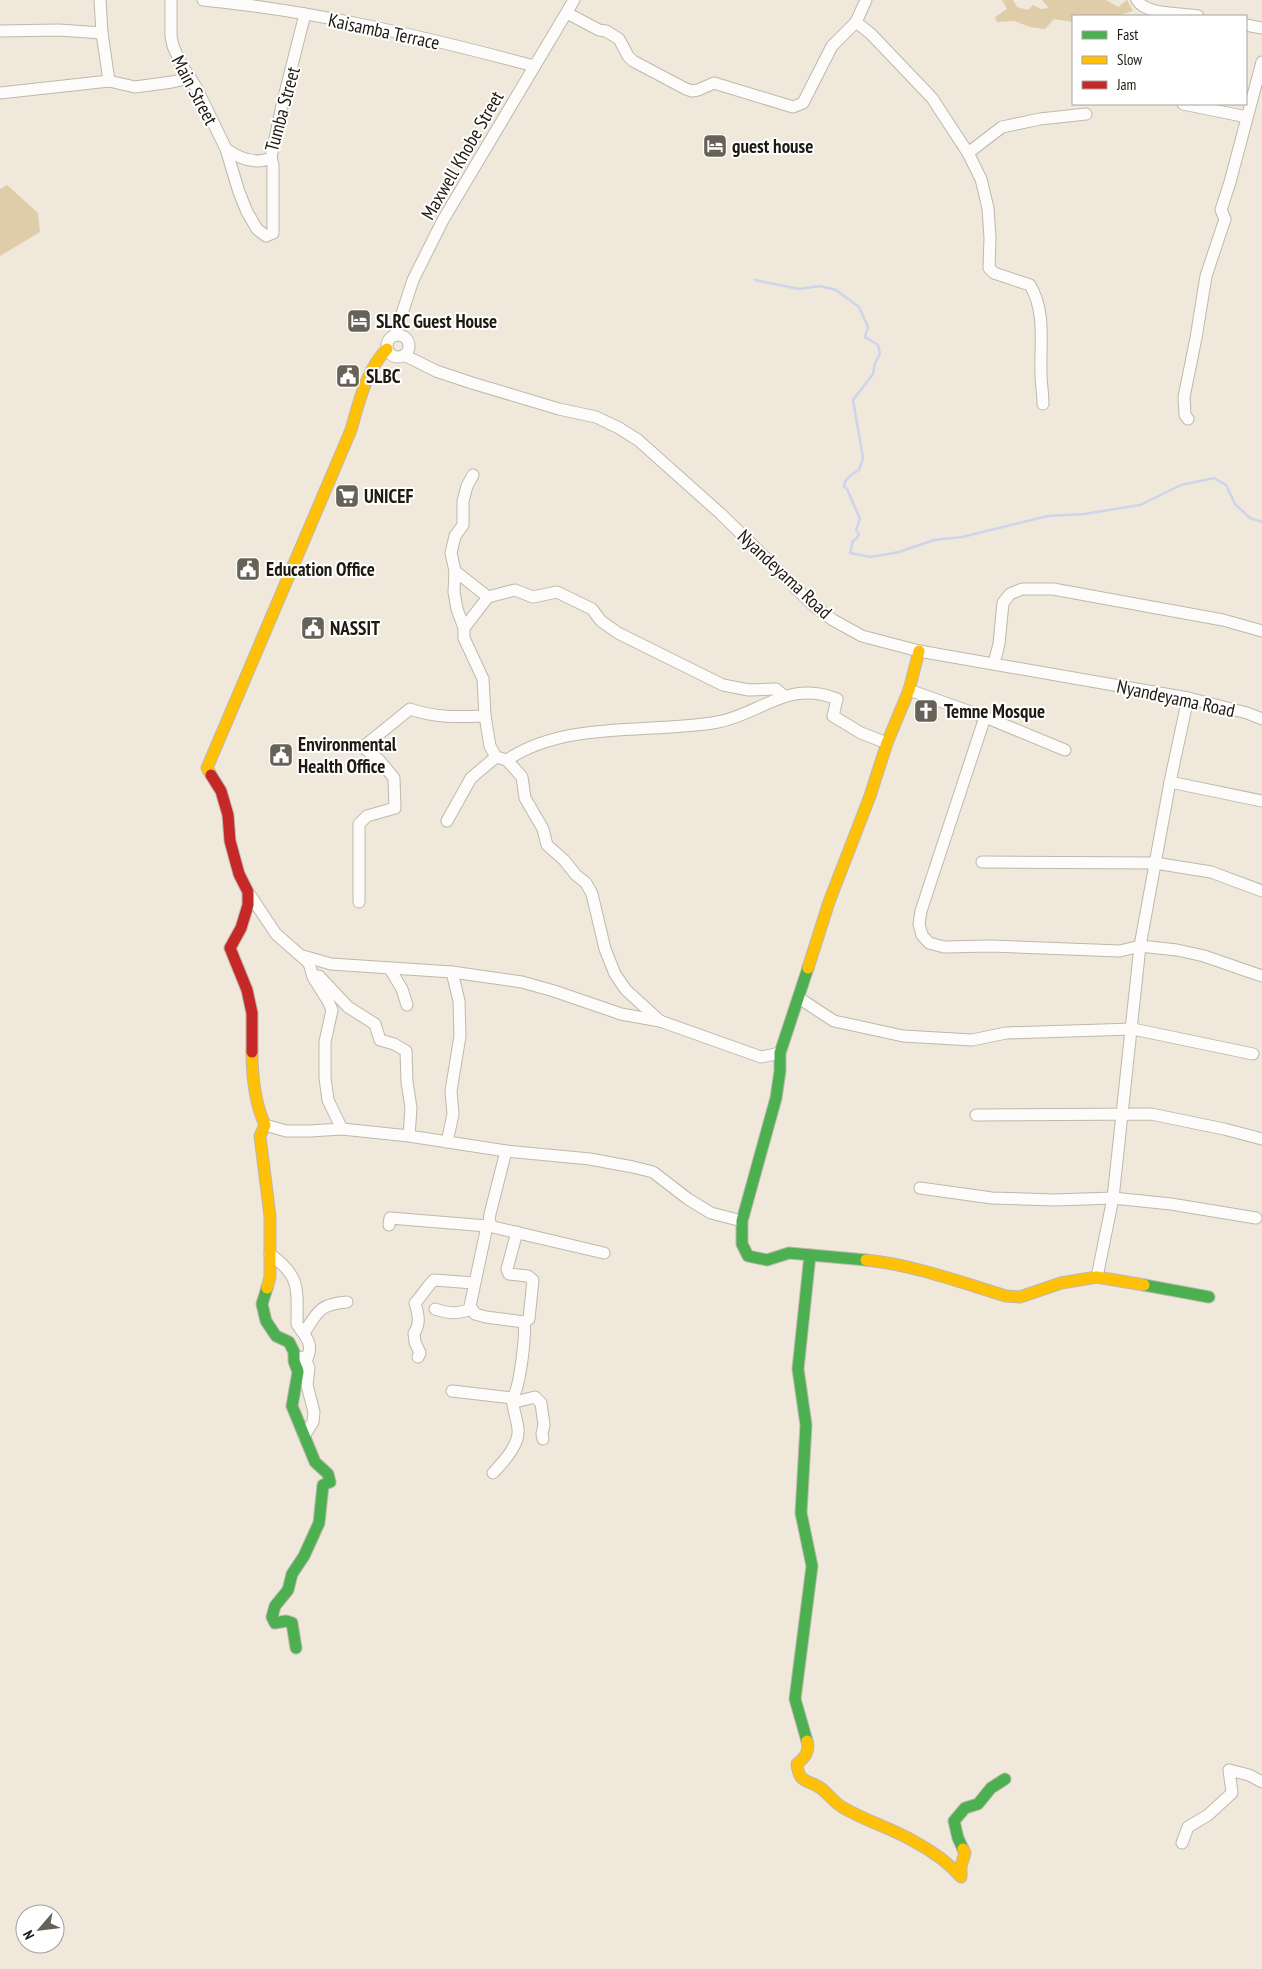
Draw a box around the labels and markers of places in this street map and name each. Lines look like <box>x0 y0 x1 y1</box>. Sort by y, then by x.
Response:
hotel icon: guest house <box>702 133 728 159</box>
place label: guest house <box>732 134 813 158</box>
hotel icon: SLRC Guest House <box>346 308 372 334</box>
place label: SLRC Guest House <box>376 309 497 333</box>
public building icon: SLBC <box>335 363 361 389</box>
place label: SLBC <box>366 364 401 388</box>
supermarket icon: UNICEF <box>334 483 360 509</box>
place label: UNICEF <box>364 484 413 508</box>
public building icon: Education Office <box>235 556 261 582</box>
place label: Education Office <box>266 557 375 581</box>
public building icon: NASSIT <box>300 615 326 641</box>
place label: NASSIT <box>330 616 380 640</box>
church icon: Temne Mosque <box>913 698 939 724</box>
place label: Temne Mosque <box>944 699 1045 723</box>
place label: Environmental Health Office <box>298 732 397 778</box>
public building icon: Environmental Health Office <box>268 742 294 768</box>

